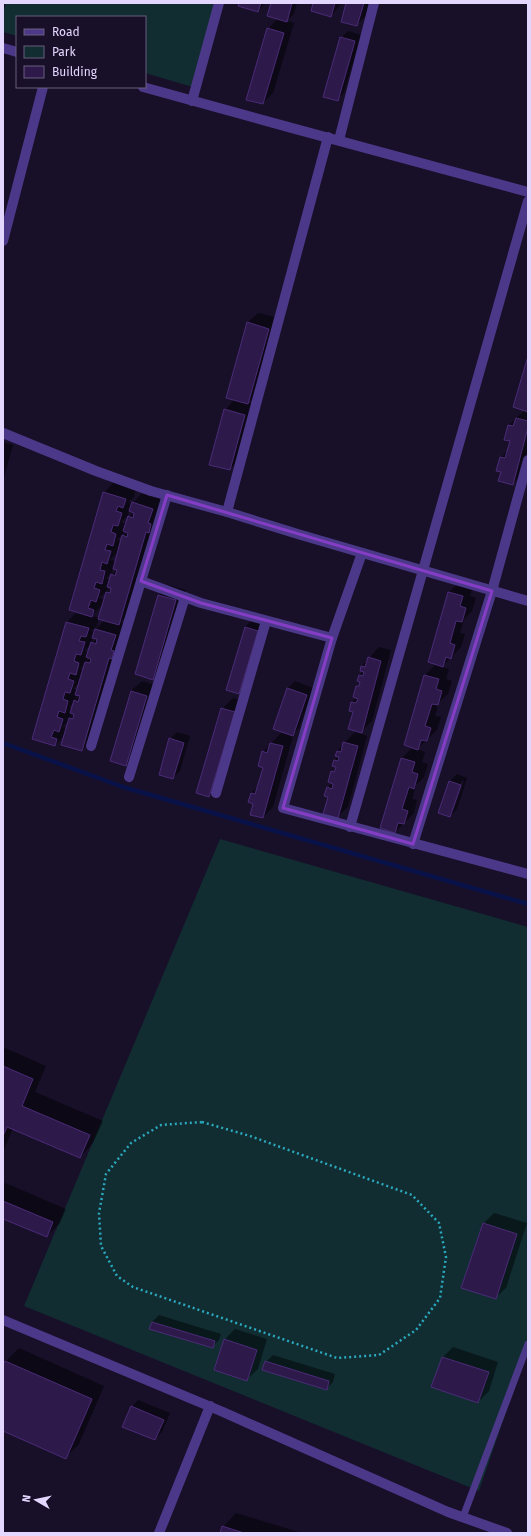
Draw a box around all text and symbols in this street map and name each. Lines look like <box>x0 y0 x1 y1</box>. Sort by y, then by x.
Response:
legend <box>16 16 146 88</box>
text: Road <box>52 25 80 39</box>
text: Park <box>52 45 76 59</box>
text: Building <box>52 65 98 79</box>
north arrow <box>16 1480 56 1520</box>
text: N <box>20 1494 34 1503</box>

